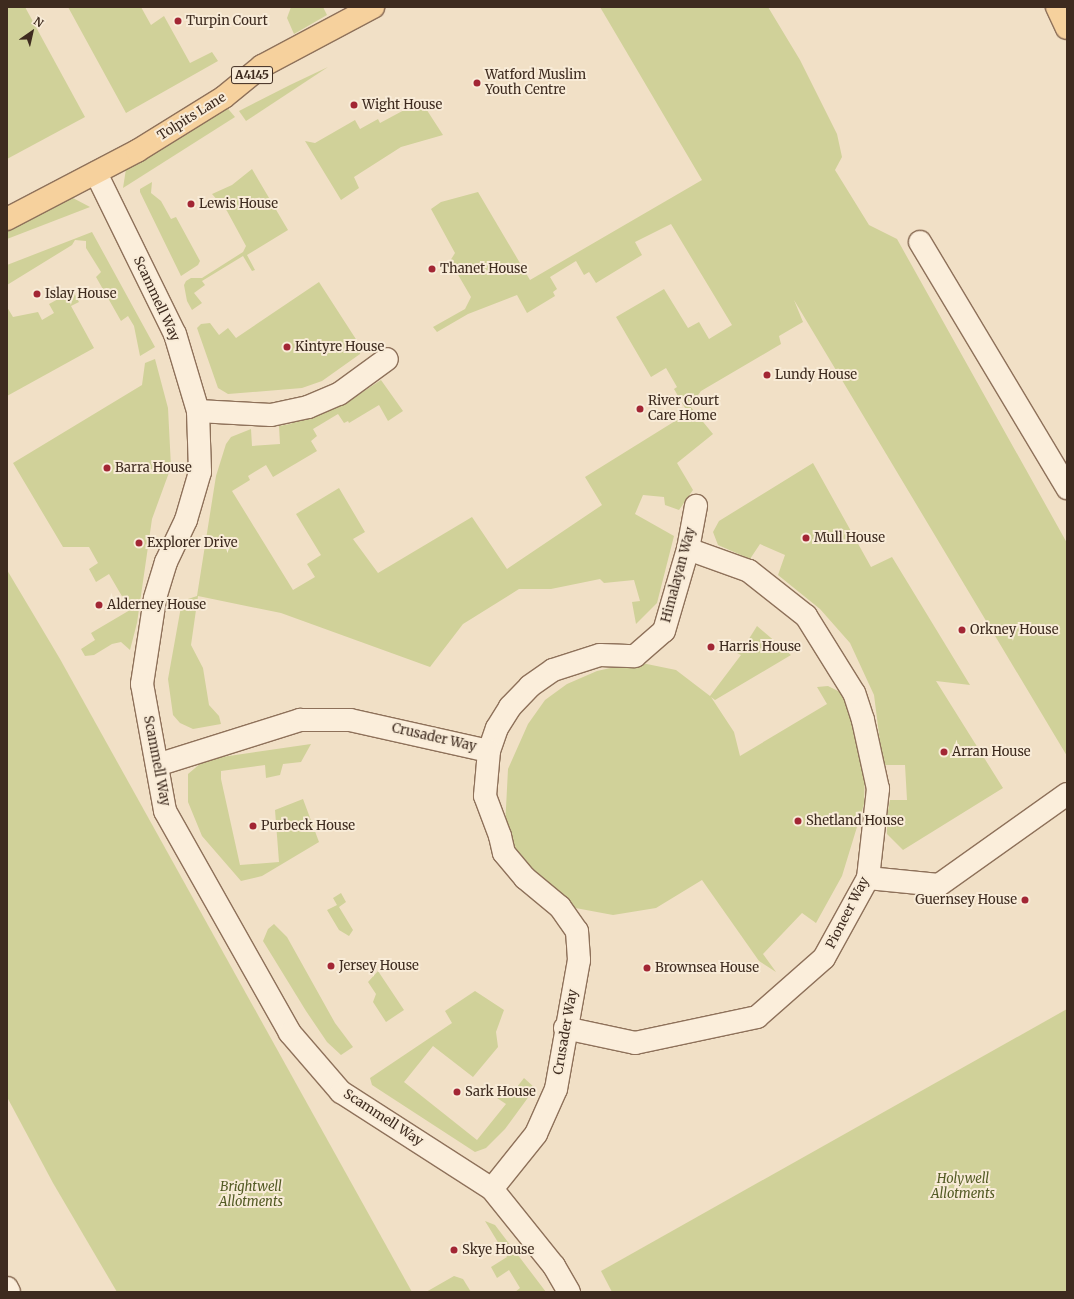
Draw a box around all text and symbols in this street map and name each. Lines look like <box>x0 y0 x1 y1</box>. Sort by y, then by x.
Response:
north arrow <box>12 12 52 52</box>
place label: Turpin Court <box>186 13 268 29</box>
text: N <box>31 14 46 30</box>
marker: Turpin Court <box>173 16 183 26</box>
road number: A4145 <box>231 65 273 85</box>
place label: Watford Muslim Youth Centre <box>485 68 586 99</box>
marker: Watford Muslim Youth Centre <box>472 78 482 88</box>
street label: Tolpits Lane <box>155 90 229 144</box>
place label: Wight House <box>362 97 442 113</box>
marker: Wight House <box>349 100 359 110</box>
place label: Lewis House <box>199 196 278 212</box>
marker: Lewis House <box>186 199 196 209</box>
street label: Scammell Way <box>130 254 182 344</box>
place label: Thanet House <box>440 261 527 277</box>
marker: Thanet House <box>427 264 437 274</box>
place label: Islay House <box>45 286 116 302</box>
marker: Islay House <box>32 289 42 299</box>
place label: Kintyre House <box>295 339 384 355</box>
marker: Kintyre House <box>282 342 292 352</box>
place label: Lundy House <box>775 367 857 383</box>
marker: Lundy House <box>762 370 772 380</box>
place label: River Court Care Home <box>648 394 719 425</box>
marker: River Court Care Home <box>635 404 645 414</box>
place label: Barra House <box>115 460 192 476</box>
marker: Barra House <box>102 463 112 473</box>
street label: Himalayan Way <box>659 526 699 624</box>
place label: Mull House <box>814 530 885 546</box>
marker: Mull House <box>801 533 811 543</box>
place label: Explorer Drive <box>147 535 238 551</box>
marker: Explorer Drive <box>134 538 144 548</box>
place label: Alderney House <box>107 597 206 613</box>
marker: Alderney House <box>94 600 104 610</box>
place label: Orkney House <box>970 622 1058 638</box>
marker: Orkney House <box>957 625 967 635</box>
place label: Harris House <box>719 639 801 655</box>
marker: Harris House <box>706 642 716 652</box>
street label: Scammell Way <box>140 714 172 808</box>
street label: Crusader Way <box>390 721 478 755</box>
place label: Arran House <box>952 744 1031 760</box>
marker: Arran House <box>939 747 949 757</box>
place label: Shetland House <box>806 813 904 829</box>
marker: Shetland House <box>793 816 803 826</box>
place label: Purbeck House <box>261 818 355 834</box>
marker: Purbeck House <box>248 821 258 831</box>
street label: Pioneer Way <box>823 875 873 951</box>
place label: Guernsey House <box>915 892 1017 908</box>
marker: Guernsey House <box>1020 895 1030 905</box>
place label: Jersey House <box>339 958 419 974</box>
place label: Brownsea House <box>655 960 759 976</box>
marker: Jersey House <box>326 961 336 971</box>
marker: Brownsea House <box>642 963 652 973</box>
street label: Crusader Way <box>551 988 581 1076</box>
place label: Sark House <box>465 1084 536 1100</box>
street label: Scammell Way <box>340 1086 426 1150</box>
marker: Sark House <box>452 1087 462 1097</box>
park label: Holywell Allotments <box>931 1172 995 1203</box>
park label: Brightwell Allotments <box>219 1180 283 1211</box>
place label: Skye House <box>462 1242 534 1258</box>
marker: Skye House <box>449 1245 459 1255</box>

